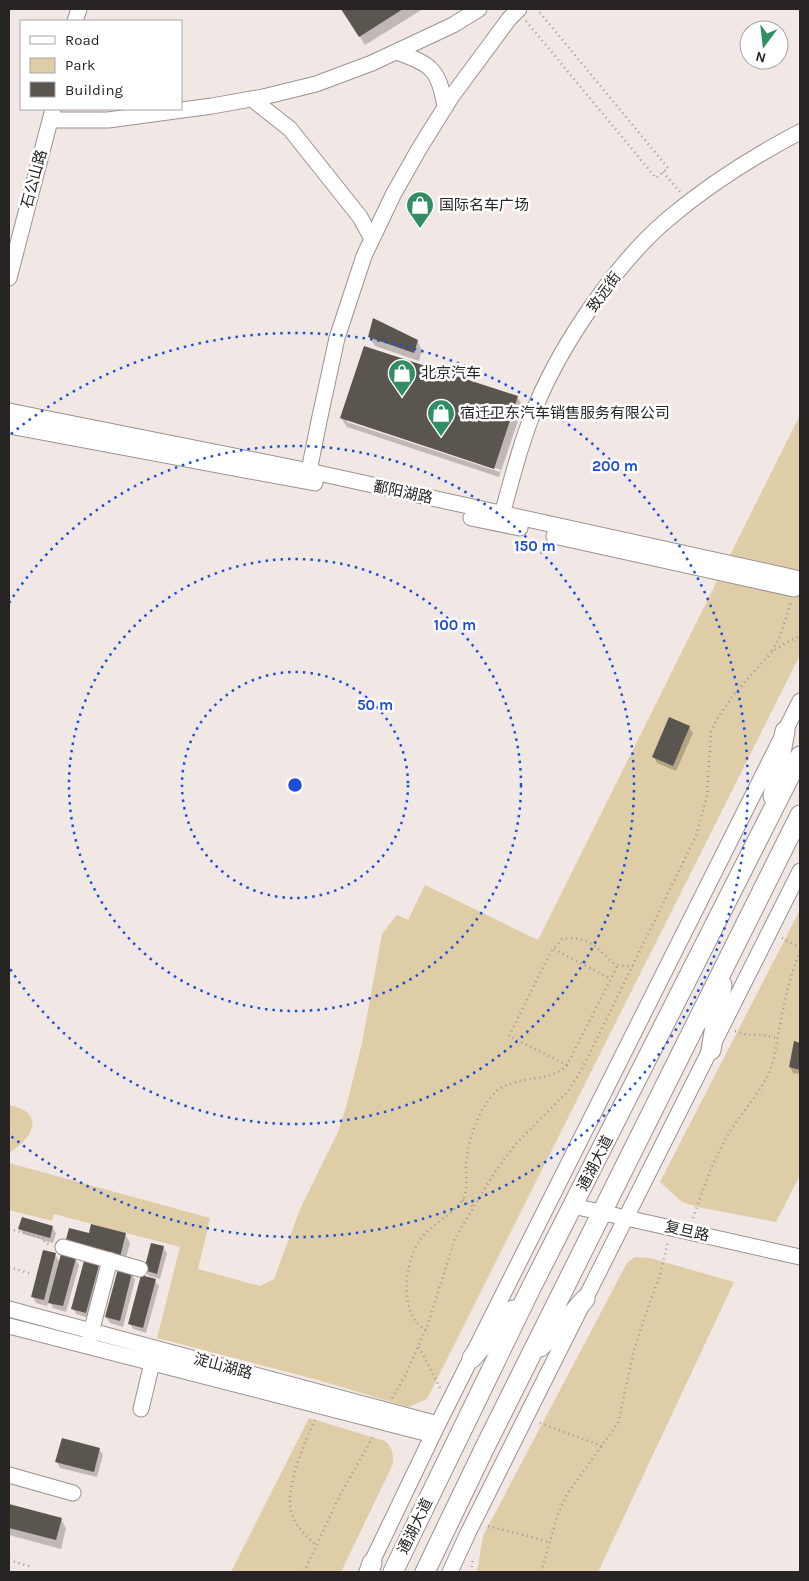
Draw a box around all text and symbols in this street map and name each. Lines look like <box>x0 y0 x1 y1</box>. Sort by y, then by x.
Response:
legend <box>20 20 182 110</box>
north arrow <box>739 20 789 70</box>
text: Road <box>65 31 100 49</box>
text: N <box>754 48 768 67</box>
text: Park <box>65 56 95 74</box>
text: Building <box>65 81 123 99</box>
street label: 石公山路 <box>18 148 50 210</box>
shop icon: 国际名车广场 <box>405 190 435 229</box>
place label: 国际名车广场 <box>439 196 529 214</box>
street label: 致远街 <box>583 269 625 315</box>
shop icon: 北京汽车 <box>387 358 417 397</box>
place label: 北京汽车 <box>421 364 481 382</box>
shop icon: 宿迁卫东汽车销售服务有限公司 <box>426 398 456 437</box>
place label: 宿迁卫东汽车销售服务有限公司 <box>460 404 670 422</box>
text: 200 m <box>592 457 638 475</box>
street label: 鄱阳湖路 <box>372 477 434 507</box>
text: 150 m <box>514 537 556 555</box>
text: 100 m <box>434 616 476 634</box>
text: 50 m <box>357 696 393 714</box>
centre of rings <box>286 776 304 794</box>
street label: 通湖大道 <box>573 1132 617 1194</box>
street label: 复旦路 <box>663 1217 711 1245</box>
street label: 淀山湖路 <box>192 1350 254 1382</box>
street label: 通湖大道 <box>394 1495 436 1557</box>

